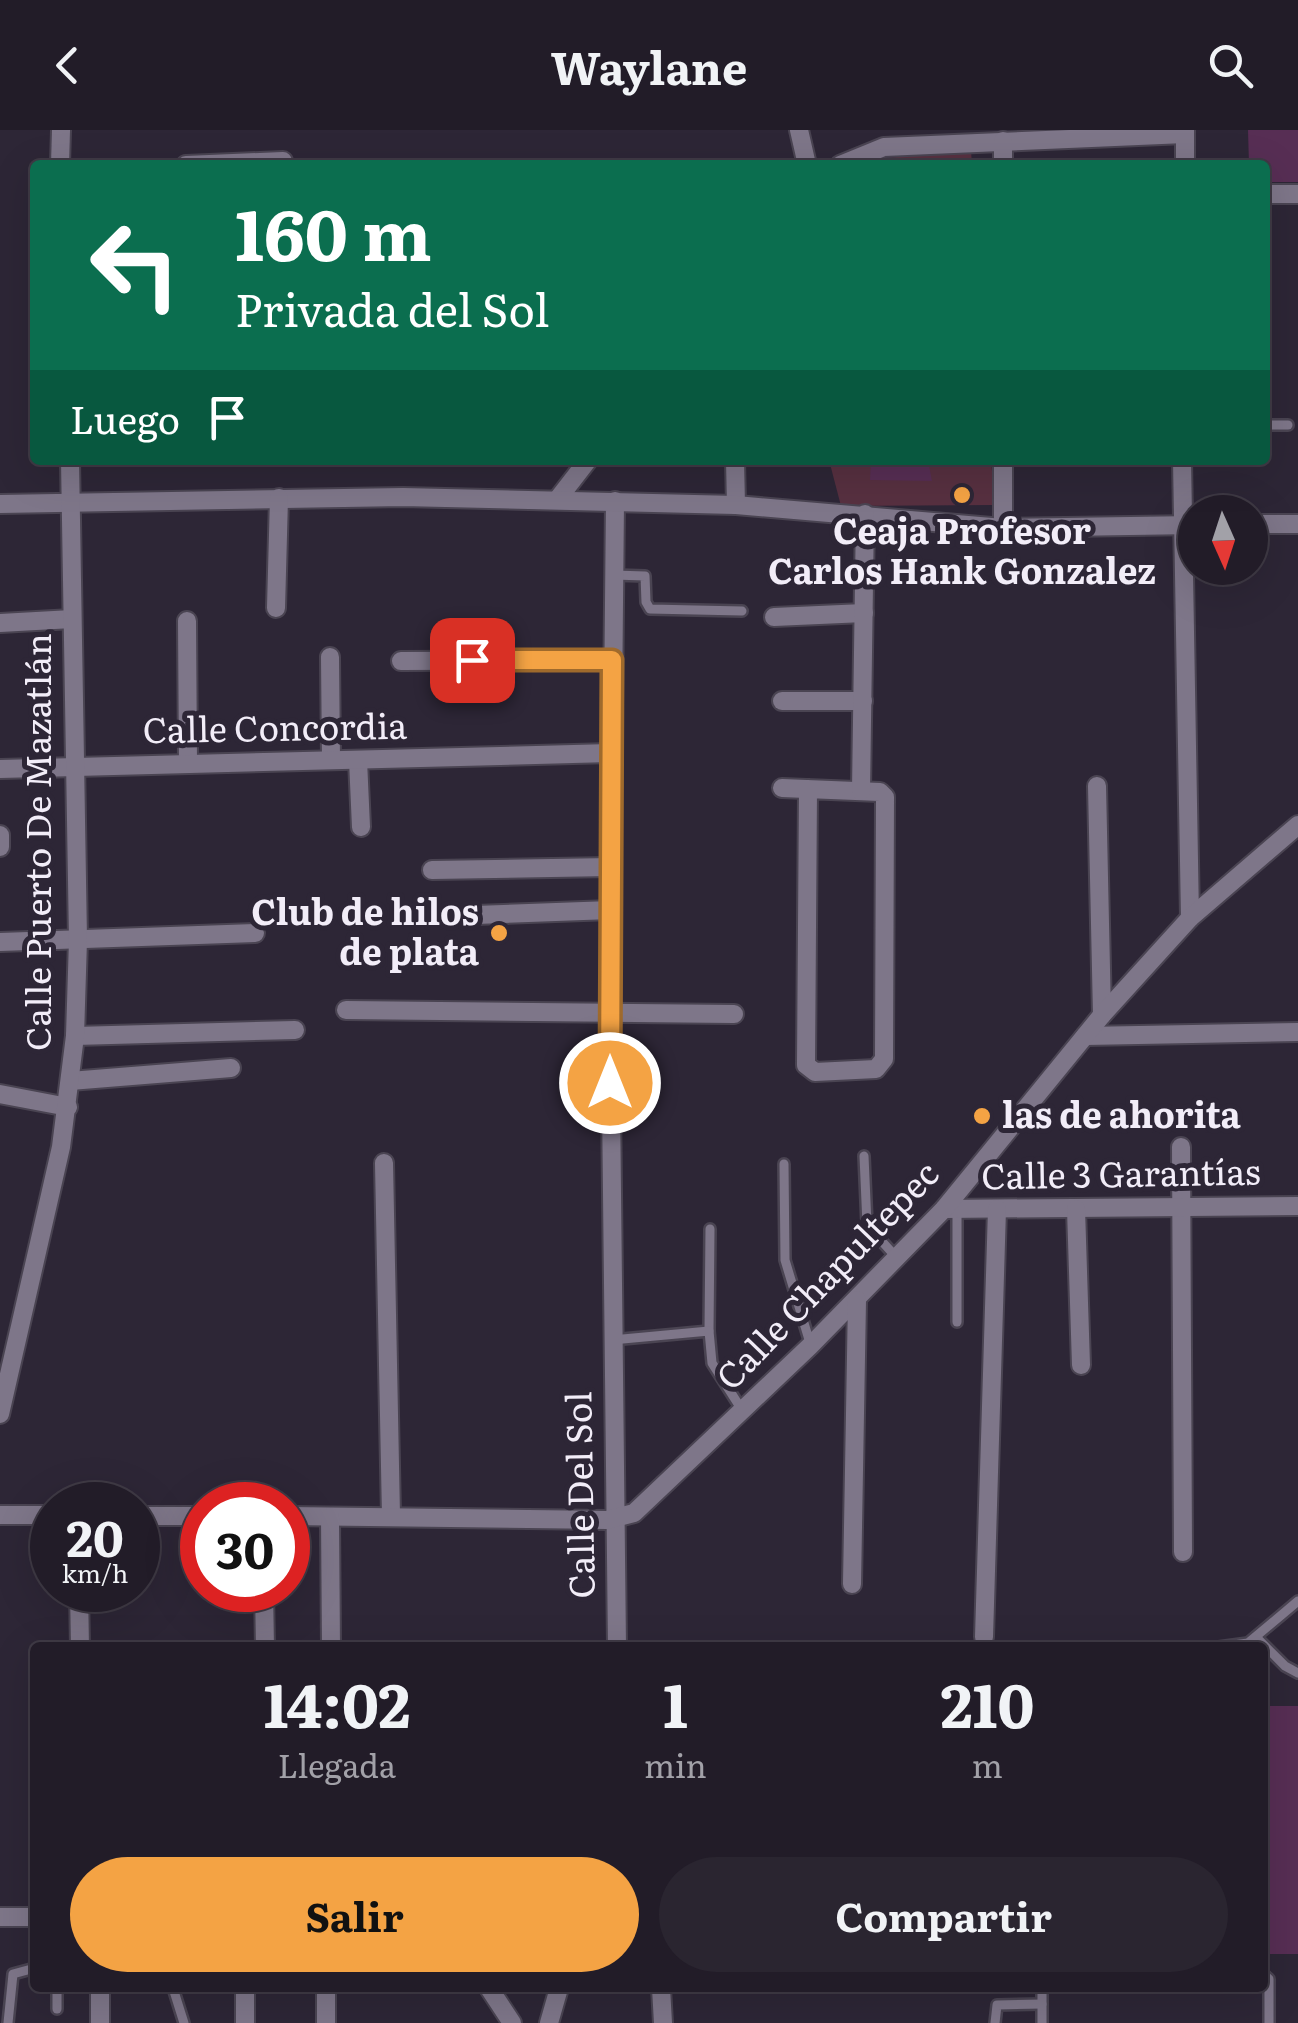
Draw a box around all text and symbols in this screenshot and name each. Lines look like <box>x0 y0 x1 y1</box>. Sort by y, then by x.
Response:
text: Waylane <box>551 32 747 99</box>
icon: back <box>40 38 95 93</box>
icon: search <box>1203 38 1258 93</box>
text: 160 m <box>235 179 432 283</box>
icon: left <box>70 200 200 330</box>
text: Privada del Sol <box>235 274 549 341</box>
text: Luego <box>70 389 180 446</box>
icon: arrive <box>200 390 255 445</box>
marker: Ceaja Profesor Carlos Hank Gonzalez <box>951 484 973 506</box>
north arrow <box>1178 495 1268 585</box>
map controls <box>1178 495 1268 585</box>
place label: Ceaja Profesor Carlos Hank Gonzalez <box>768 503 1156 595</box>
pin <box>430 618 515 703</box>
street label: Calle Puerto De Mazatlán <box>10 633 62 1051</box>
icon: arrive <box>445 633 500 688</box>
street label: Calle Concordia <box>142 698 408 754</box>
place label: Club de hilos de plata <box>251 884 480 976</box>
marker: Club de hilos de plata <box>488 922 510 944</box>
position arrow <box>558 1031 662 1135</box>
place label: las de ahorita <box>1002 1087 1242 1139</box>
marker: las de ahorita <box>971 1105 993 1127</box>
street label: Calle 3 Garantías <box>981 1144 1261 1200</box>
street label: Calle Chapultepec <box>703 1148 949 1400</box>
street label: Calle Del Sol <box>550 1391 606 1599</box>
speed limit sign: 30 <box>180 1482 310 1612</box>
text: 20 <box>66 1498 124 1572</box>
text: km/h <box>62 1554 128 1591</box>
text: 14:02 <box>264 1657 410 1746</box>
text: 1 <box>663 1657 688 1746</box>
text: 210 <box>940 1657 1034 1746</box>
text: Llegada <box>278 1740 396 1788</box>
text: min <box>644 1740 707 1788</box>
text: m <box>972 1740 1003 1788</box>
button: Salir <box>70 1857 639 1972</box>
button: Compartir <box>659 1857 1228 1972</box>

